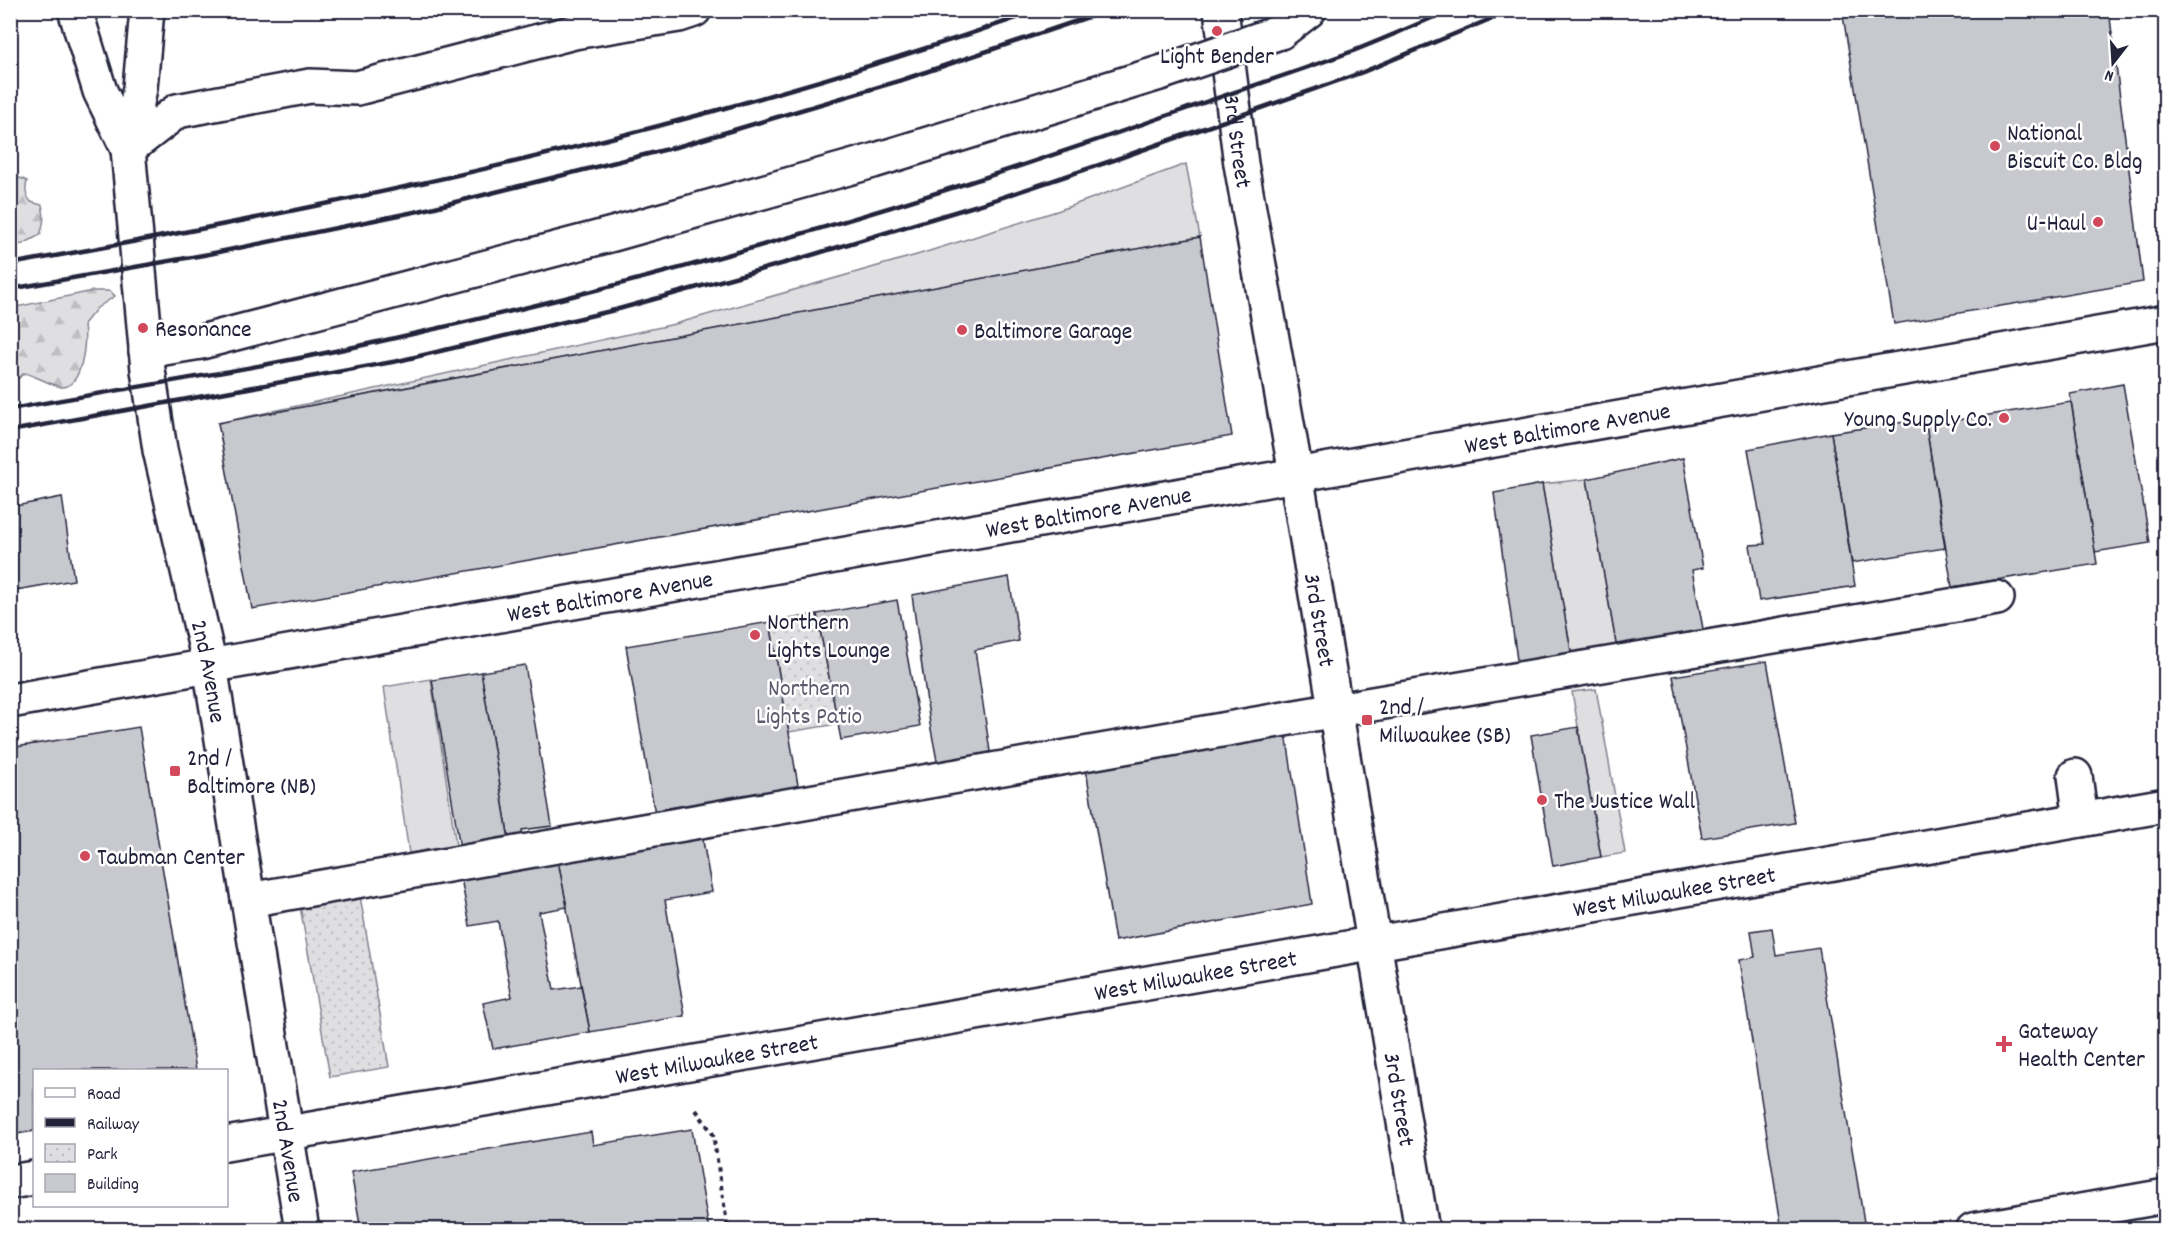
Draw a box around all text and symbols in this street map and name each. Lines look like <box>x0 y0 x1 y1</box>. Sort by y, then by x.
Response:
marker: Light Bender <box>1210 24 1224 38</box>
north arrow <box>2083 33 2143 93</box>
place label: Light Bender <box>1160 41 1274 75</box>
text: N <box>2102 63 2116 87</box>
street label: 3rd Street <box>1212 92 1259 191</box>
place label: National Biscuit Co. Bldg <box>2007 118 2142 180</box>
marker: National Biscuit Co. Bldg <box>1988 139 2002 153</box>
place label: U-Haul <box>2027 208 2086 242</box>
marker: U-Haul <box>2091 215 2105 229</box>
place label: Resonance <box>155 314 252 348</box>
place label: Baltimore Garage <box>974 316 1132 350</box>
marker: Resonance <box>136 321 150 335</box>
marker: Baltimore Garage <box>955 323 969 337</box>
street label: West Baltimore Avenue <box>1462 395 1673 465</box>
place label: Young Supply Co. <box>1845 404 1992 438</box>
marker: Young Supply Co. <box>1997 411 2011 425</box>
street label: West Baltimore Avenue <box>983 480 1195 549</box>
street label: West Baltimore Avenue <box>505 564 716 633</box>
street label: 3rd Street <box>1293 571 1342 670</box>
place label: Northern Lights Lounge <box>767 607 890 669</box>
street label: 2nd Avenue <box>180 617 233 726</box>
marker: Northern Lights Lounge <box>748 628 762 642</box>
park label: Northern Lights Patio <box>756 673 862 735</box>
place label: 2nd / Milwaukee (SB) <box>1379 692 1511 754</box>
marker: 2nd / Milwaukee (SB) <box>1360 713 1374 727</box>
place label: 2nd / Baltimore (NB) <box>187 743 316 805</box>
marker: 2nd / Baltimore (NB) <box>168 764 182 778</box>
place label: The Justice Wall <box>1554 786 1696 820</box>
marker: The Justice Wall <box>1535 793 1549 807</box>
place label: Taubman Center <box>97 842 245 876</box>
marker: Taubman Center <box>78 849 92 863</box>
street label: West Milwaukee Street <box>1571 860 1779 928</box>
street label: West Milwaukee Street <box>1092 943 1300 1012</box>
place label: Gateway Health Center <box>2018 1016 2145 1078</box>
street label: West Milwaukee Street <box>613 1027 821 1096</box>
marker: Gateway Health Center <box>1995 1035 2013 1053</box>
street label: 3rd Street <box>1373 1050 1422 1149</box>
legend <box>33 1069 228 1207</box>
text: Road <box>87 1083 121 1108</box>
street label: 2nd Avenue <box>261 1097 311 1205</box>
text: Railway <box>87 1113 140 1138</box>
text: Park <box>87 1143 118 1168</box>
text: Building <box>87 1173 139 1198</box>

